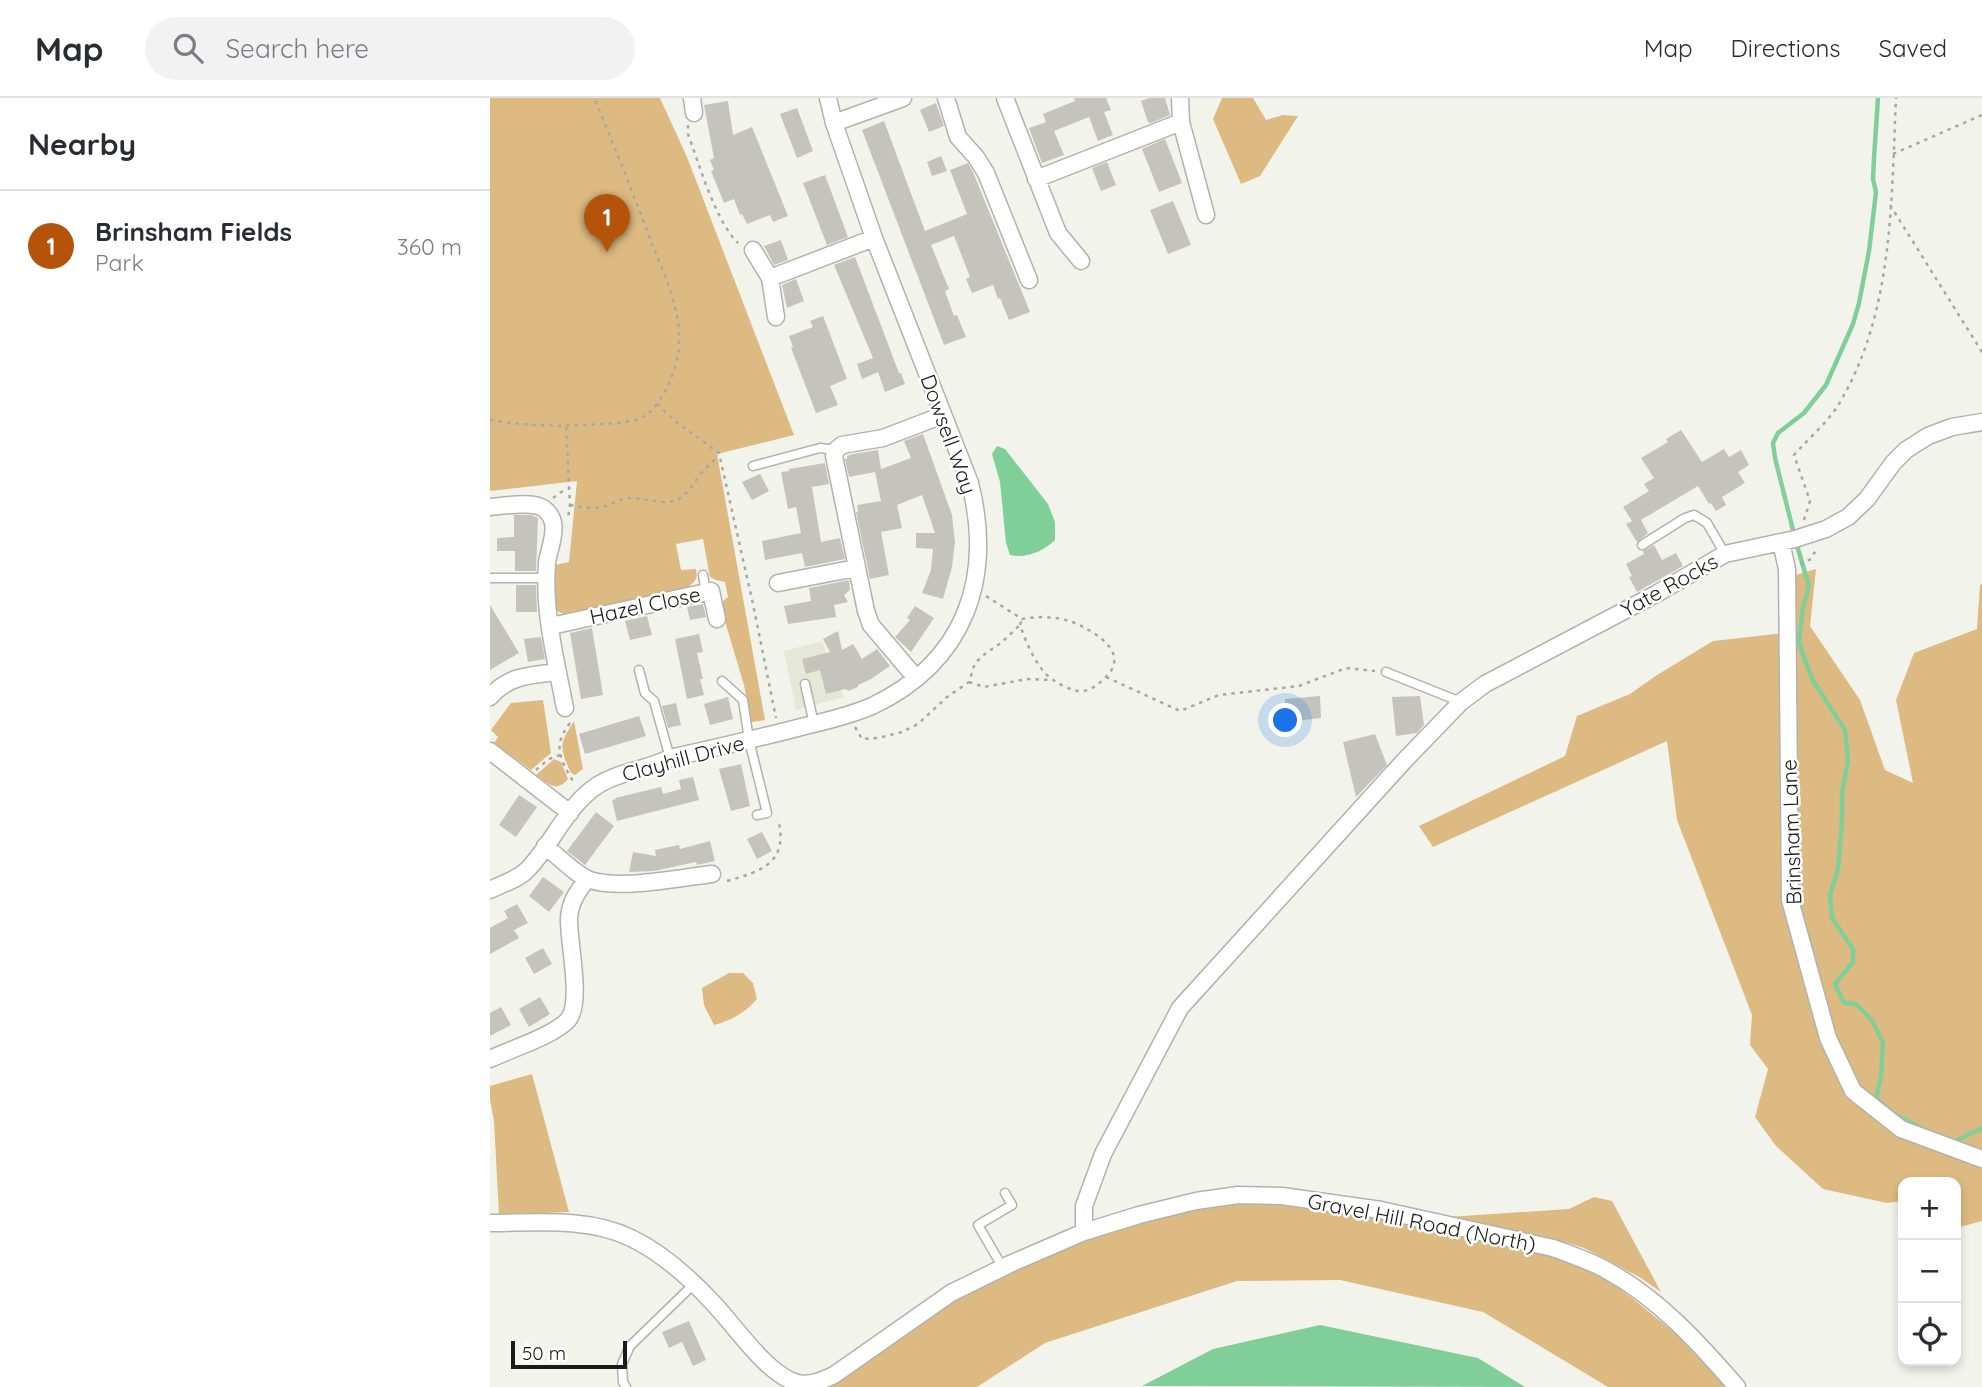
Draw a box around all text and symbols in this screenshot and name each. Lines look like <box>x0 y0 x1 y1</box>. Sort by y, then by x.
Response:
search box <box>145 17 635 80</box>
text: Map <box>35 28 103 69</box>
icon: search <box>169 29 207 67</box>
text: Search here <box>225 32 369 65</box>
text: Map <box>1644 33 1693 63</box>
text: Directions <box>1731 33 1841 63</box>
text: Saved <box>1879 33 1947 63</box>
text: Nearby <box>28 125 136 163</box>
pin: 1 <box>584 194 630 252</box>
text: Brinsham Fields <box>95 215 292 248</box>
text: 1 <box>47 232 55 261</box>
text: 360 m <box>397 232 462 261</box>
text: Park <box>95 248 144 277</box>
street label: Dowsell Way <box>915 371 983 497</box>
street label: Yate Rocks <box>1616 548 1722 622</box>
street label: Hazel Close <box>587 581 703 629</box>
your location <box>1268 703 1302 737</box>
street label: Clayhill Drive <box>619 729 747 787</box>
street label: Brinsham Lane <box>1775 759 1807 905</box>
map controls <box>1898 1177 1961 1366</box>
button: + <box>1898 1177 1961 1240</box>
street label: Gravel Hill Road (North) <box>1306 1187 1538 1257</box>
button: − <box>1898 1240 1961 1303</box>
button: locate <box>1898 1303 1961 1366</box>
scale bar <box>511 1338 626 1370</box>
text: 50 m <box>522 1341 566 1365</box>

